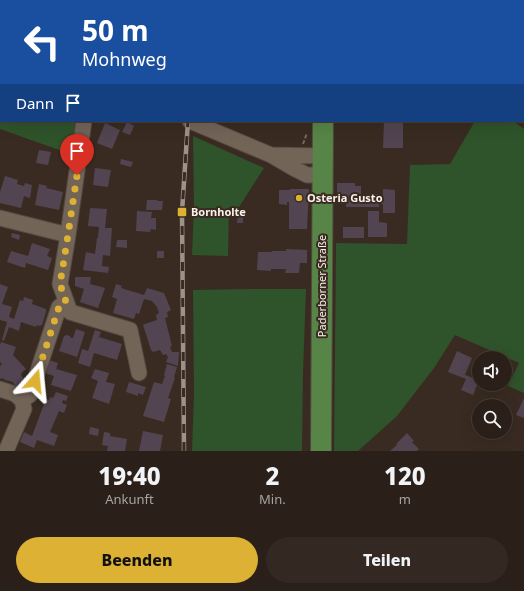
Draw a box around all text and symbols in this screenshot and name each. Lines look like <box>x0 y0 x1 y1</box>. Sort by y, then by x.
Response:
text: 50 m <box>82 11 149 49</box>
icon: left <box>16 16 68 68</box>
text: Mohnweg <box>82 47 167 71</box>
icon: arrive <box>62 92 84 114</box>
text: Dann <box>16 93 54 113</box>
pin <box>60 134 94 175</box>
icon: arrive <box>66 140 88 162</box>
place label: Osteria Gusto <box>307 190 383 205</box>
marker: Osteria Gusto <box>294 193 304 203</box>
place label: Bornholte <box>191 204 246 219</box>
marker: Bornholte <box>176 206 188 218</box>
street label: Paderborner Straße <box>314 235 329 337</box>
map controls <box>472 351 512 439</box>
button: sound <box>472 351 512 391</box>
position arrow <box>14 360 56 402</box>
button: search <box>472 399 512 439</box>
text: 19:40 <box>98 459 161 492</box>
text: 2 <box>265 459 279 492</box>
text: 120 <box>384 459 426 492</box>
text: Ankunft <box>105 490 154 508</box>
text: Min. <box>259 490 286 508</box>
text: m <box>399 490 411 508</box>
button: Beenden <box>16 537 258 583</box>
button: Teilen <box>266 537 508 583</box>

